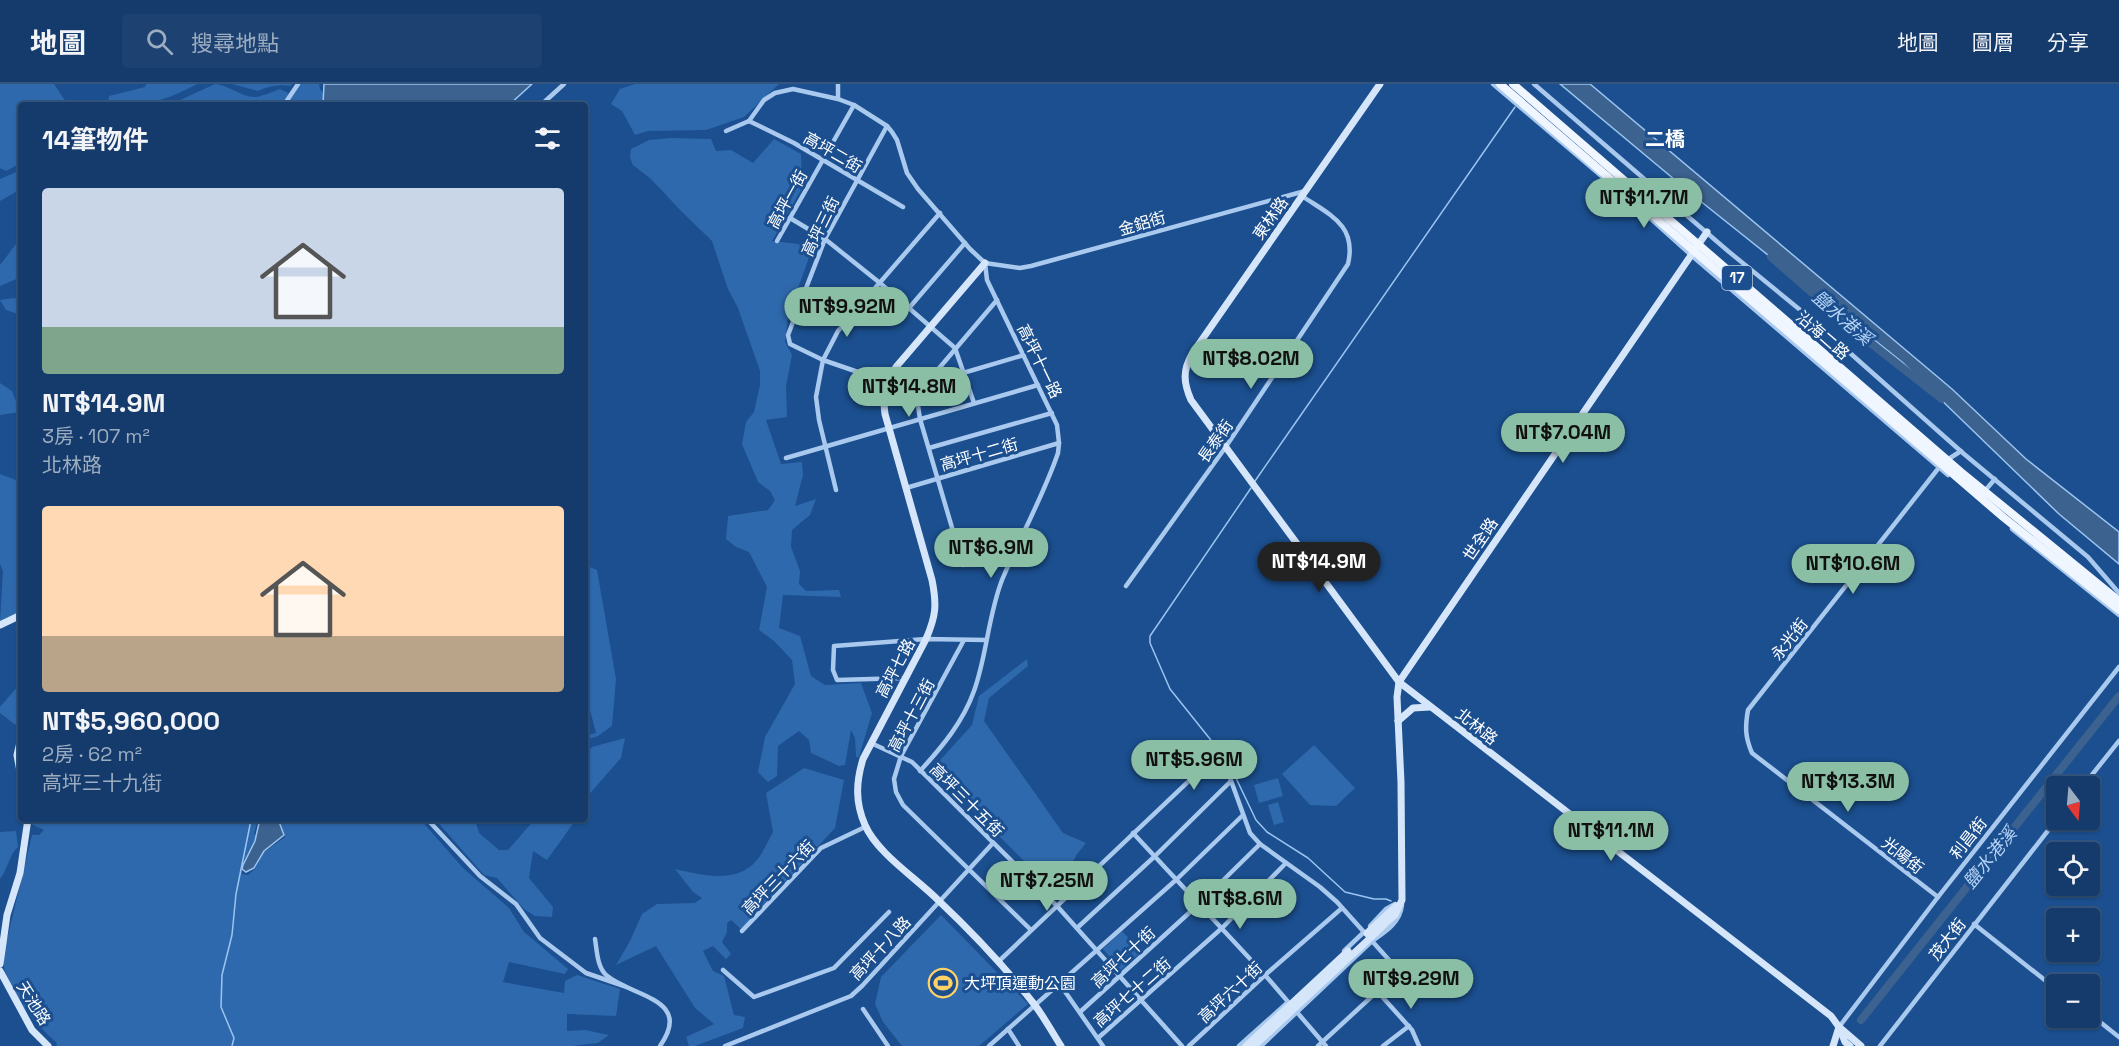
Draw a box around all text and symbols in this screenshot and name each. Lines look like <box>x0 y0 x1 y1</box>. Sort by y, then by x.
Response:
search box <box>122 14 542 68</box>
text: 地圖 <box>30 25 86 61</box>
icon: search <box>143 25 176 58</box>
text: 搜尋地點 <box>191 29 279 57</box>
text: 地圖 <box>1897 29 1939 56</box>
text: 圖層 <box>1972 29 2014 56</box>
text: 分享 <box>2047 29 2089 56</box>
icon: filters <box>531 122 564 155</box>
text: 14筆物件 <box>42 123 148 157</box>
district label: 二橋 <box>1645 126 1685 152</box>
street label: 高坪二街 <box>800 127 866 178</box>
street label: 高坪一街 <box>763 166 812 232</box>
pin: NT$11.7M <box>1582 178 1706 229</box>
text: NT$11.7M <box>1599 184 1689 210</box>
street label: 高坪三街 <box>797 193 844 260</box>
street label: 東林路 <box>1248 193 1293 244</box>
street label: 金鋁街 <box>1116 207 1168 240</box>
icon: home <box>249 227 357 335</box>
road number: 17 <box>1722 266 1752 290</box>
water label: 鹽水港溪 <box>1808 285 1879 352</box>
pin: NT$9.92M <box>785 287 909 338</box>
text: NT$9.92M <box>798 293 896 319</box>
street label: 沿海二路 <box>1792 306 1854 364</box>
street label: 高坪十一路 <box>1013 321 1067 402</box>
pin: NT$8.02M <box>1189 339 1313 390</box>
text: NT$8.02M <box>1202 345 1300 371</box>
pin: NT$14.8M <box>847 367 971 418</box>
text: NT$14.8M <box>862 373 956 399</box>
text: NT$14.9M <box>42 386 165 420</box>
pin: NT$7.04M <box>1501 413 1625 464</box>
street label: 長泰街 <box>1193 416 1238 467</box>
text: NT$7.04M <box>1515 419 1611 445</box>
text: 3房 · 107 m² <box>42 423 150 449</box>
street label: 高坪十二街 <box>938 433 1020 476</box>
text: 北林路 <box>42 452 102 478</box>
street label: 世全路 <box>1458 514 1503 565</box>
pin: NT$6.9M <box>936 528 1046 579</box>
text: NT$6.9M <box>948 534 1034 560</box>
pin: NT$14.9M <box>1257 542 1381 593</box>
pin: NT$10.6M <box>1791 544 1915 595</box>
icon: home <box>249 545 357 653</box>
text: NT$14.9M <box>1272 548 1366 574</box>
text: NT$10.6M <box>1806 550 1900 576</box>
street label: 永光街 <box>1766 614 1812 665</box>
street label: 高坪七路 <box>871 635 920 701</box>
street label: 高坪十三街 <box>883 675 939 755</box>
street label: 北林路 <box>1451 703 1502 749</box>
text: NT$5,960,000 <box>42 704 220 738</box>
pin: NT$5.96M <box>1132 740 1256 791</box>
text: 2房 · 62 m² <box>42 741 142 767</box>
text: NT$5.96M <box>1145 746 1243 772</box>
street label: 高坪三十五街 <box>925 759 1008 842</box>
pin: NT$13.3M <box>1786 762 1910 813</box>
text: NT$13.3M <box>1801 768 1895 794</box>
text: 高坪三十九街 <box>42 770 162 796</box>
north arrow <box>2046 776 2100 830</box>
map controls <box>2046 776 2100 1028</box>
pin: NT$11.1M <box>1549 811 1673 862</box>
street label: 利昌街 <box>1945 813 1991 864</box>
text: NT$11.1M <box>1568 817 1654 843</box>
water label: 鹽水港溪 <box>1958 820 2023 893</box>
street label: 光陽街 <box>1877 832 1928 878</box>
street label: 高坪三十六街 <box>737 836 819 919</box>
button: locate <box>2046 842 2100 896</box>
pin: NT$7.25M <box>985 861 1109 912</box>
text: NT$7.25M <box>1000 867 1094 893</box>
pin: NT$8.6M <box>1185 879 1295 930</box>
text: NT$8.6M <box>1197 885 1283 911</box>
button: + <box>2046 908 2100 962</box>
street label: 高坪十八路 <box>845 912 915 985</box>
street label: 茂大街 <box>1924 914 1970 965</box>
street label: 高坪七十街 <box>1087 922 1160 992</box>
street label: 高坪七十二街 <box>1089 953 1175 1032</box>
street label: 高坪六十街 <box>1194 957 1267 1027</box>
pin: NT$9.29M <box>1349 959 1473 1010</box>
text: NT$9.29M <box>1362 965 1460 991</box>
sports icon: 大坪頂運動公園 <box>927 967 959 999</box>
place label: 大坪頂運動公園 <box>964 973 1076 994</box>
button: − <box>2046 974 2100 1028</box>
street label: 天池路 <box>12 977 55 1029</box>

